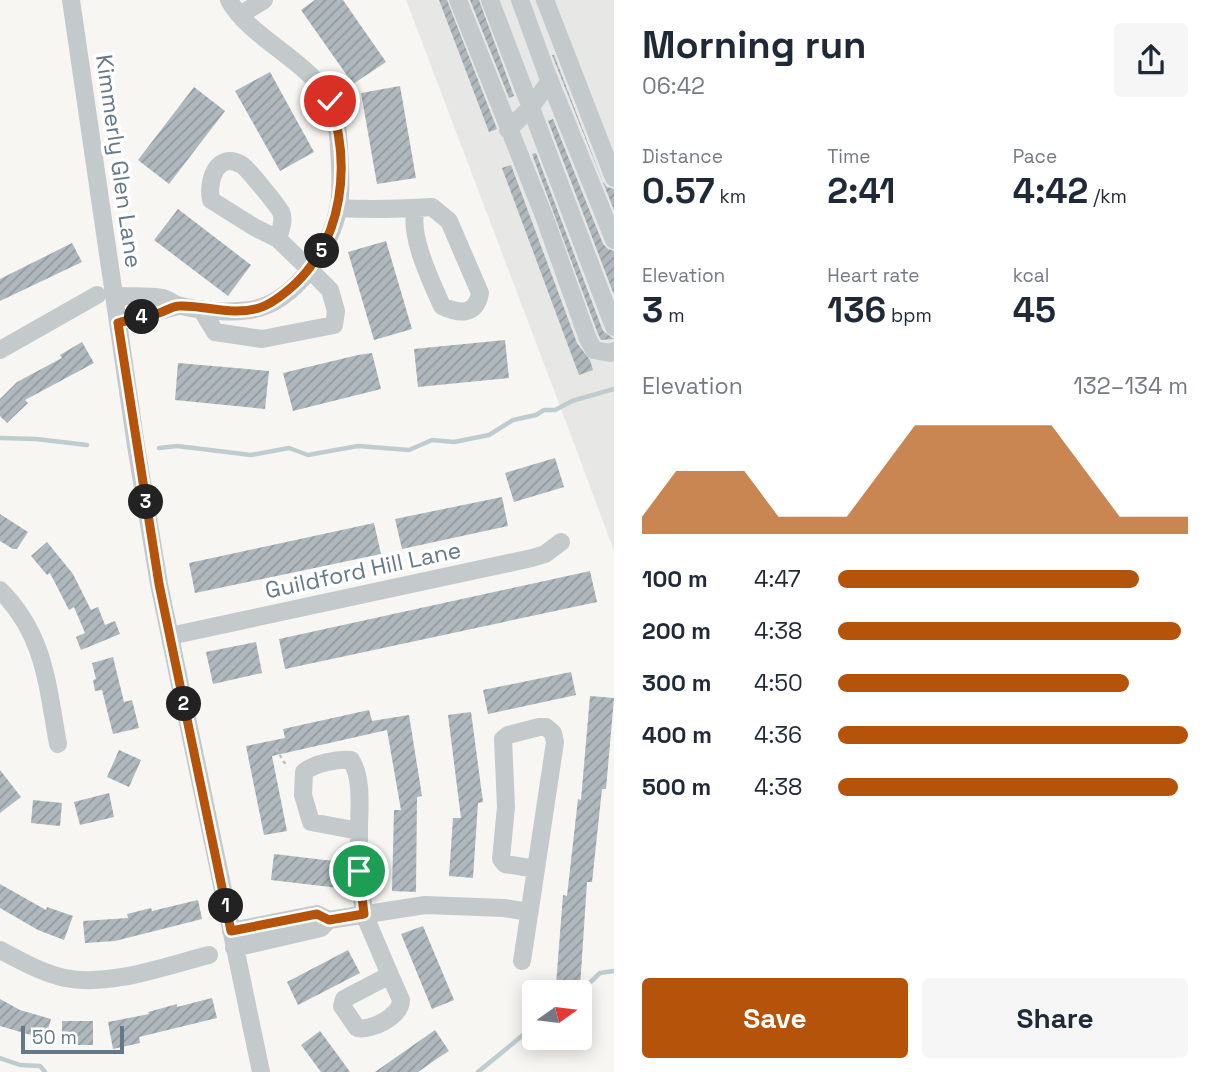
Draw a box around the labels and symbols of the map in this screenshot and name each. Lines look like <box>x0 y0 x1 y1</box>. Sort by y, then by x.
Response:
street label: Kimmerly Glen Lane <box>89 52 149 270</box>
pin <box>300 71 360 131</box>
pin: 5 <box>304 233 340 268</box>
pin: 4 <box>124 300 160 334</box>
pin: 3 <box>128 484 164 520</box>
street label: Guildford Hill Lane <box>262 535 464 605</box>
pin: 2 <box>166 686 202 722</box>
pin <box>329 841 389 901</box>
pin: 1 <box>208 888 244 923</box>
north arrow <box>522 980 592 1050</box>
scale bar <box>21 1023 124 1055</box>

